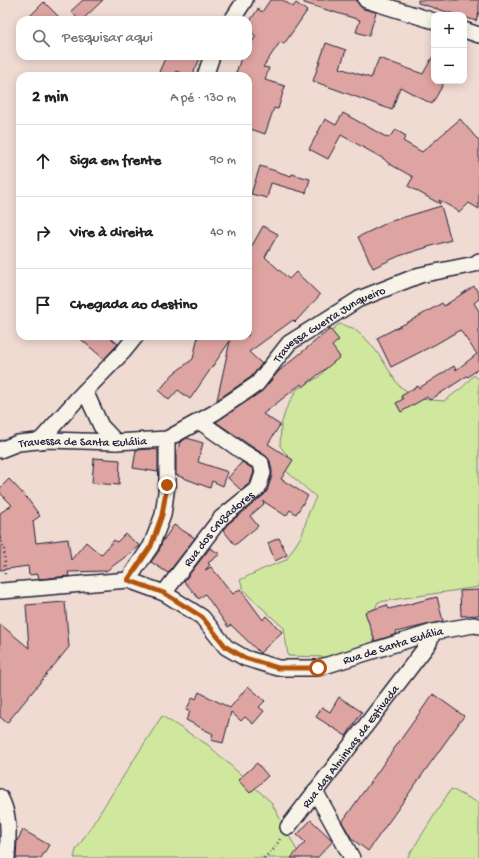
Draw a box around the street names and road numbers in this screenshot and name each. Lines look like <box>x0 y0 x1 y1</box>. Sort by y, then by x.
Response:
street label: Travessa Guerra Junqueiro <box>271 284 388 367</box>
street label: Travessa de Santa Eulália <box>17 435 147 452</box>
street label: Rua dos Cruzadores <box>182 489 258 570</box>
street label: Rua de Santa Eulália <box>342 625 445 669</box>
street label: Rua das Alminhas da Estivada <box>300 683 403 811</box>

